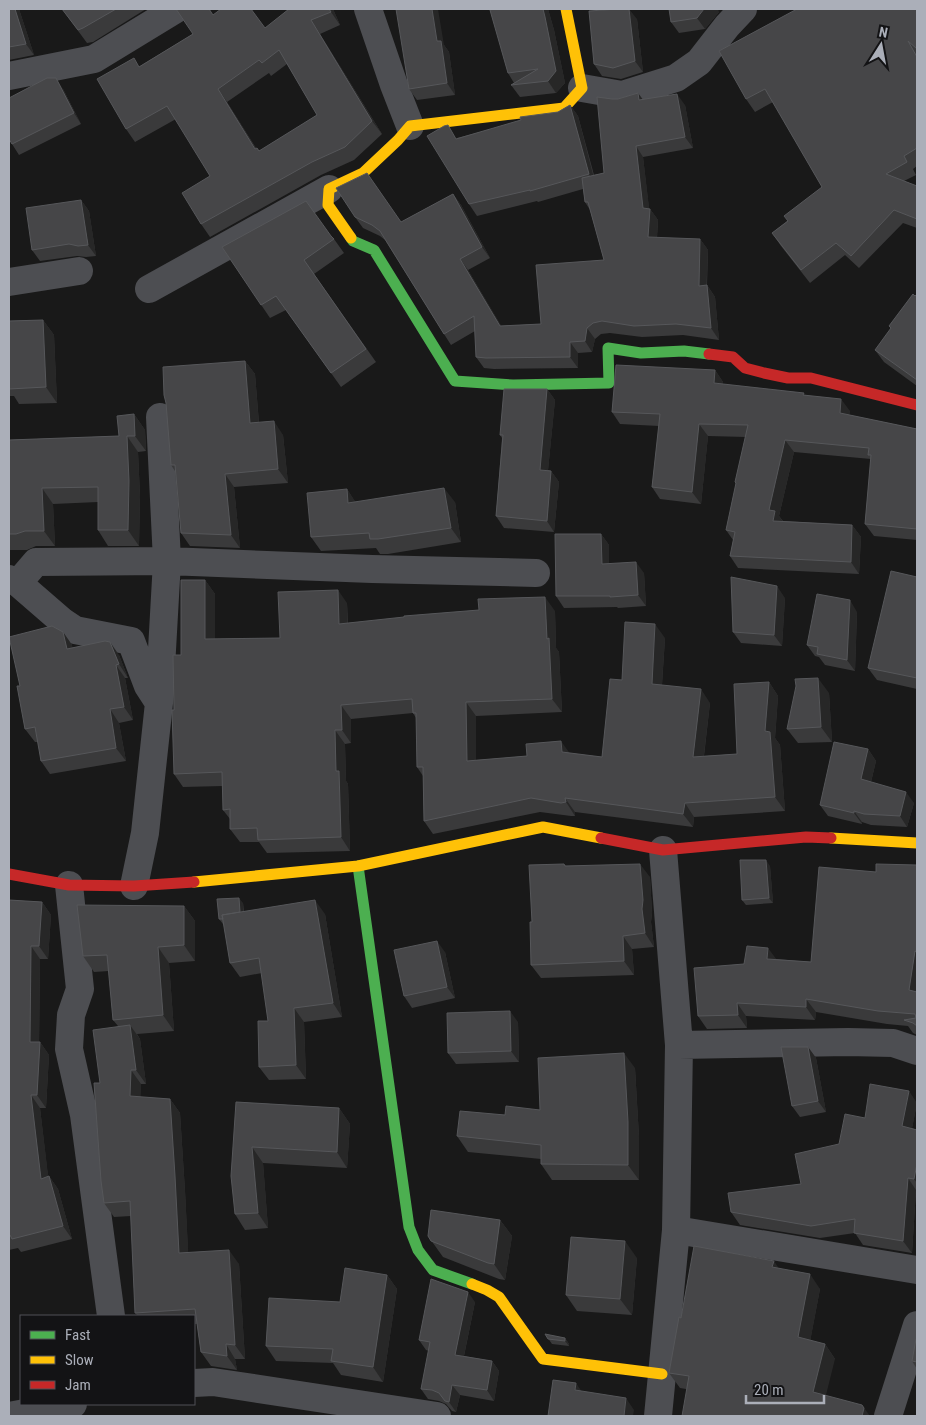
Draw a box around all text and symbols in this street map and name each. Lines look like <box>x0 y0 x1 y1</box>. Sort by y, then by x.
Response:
north arrow <box>856 20 906 70</box>
text: N <box>878 24 889 41</box>
legend <box>20 1315 195 1405</box>
text: Fast <box>65 1326 90 1344</box>
text: Slow <box>65 1351 94 1369</box>
scale bar <box>746 1372 824 1404</box>
text: Jam <box>65 1376 91 1394</box>
text: 20 m <box>754 1381 784 1399</box>

